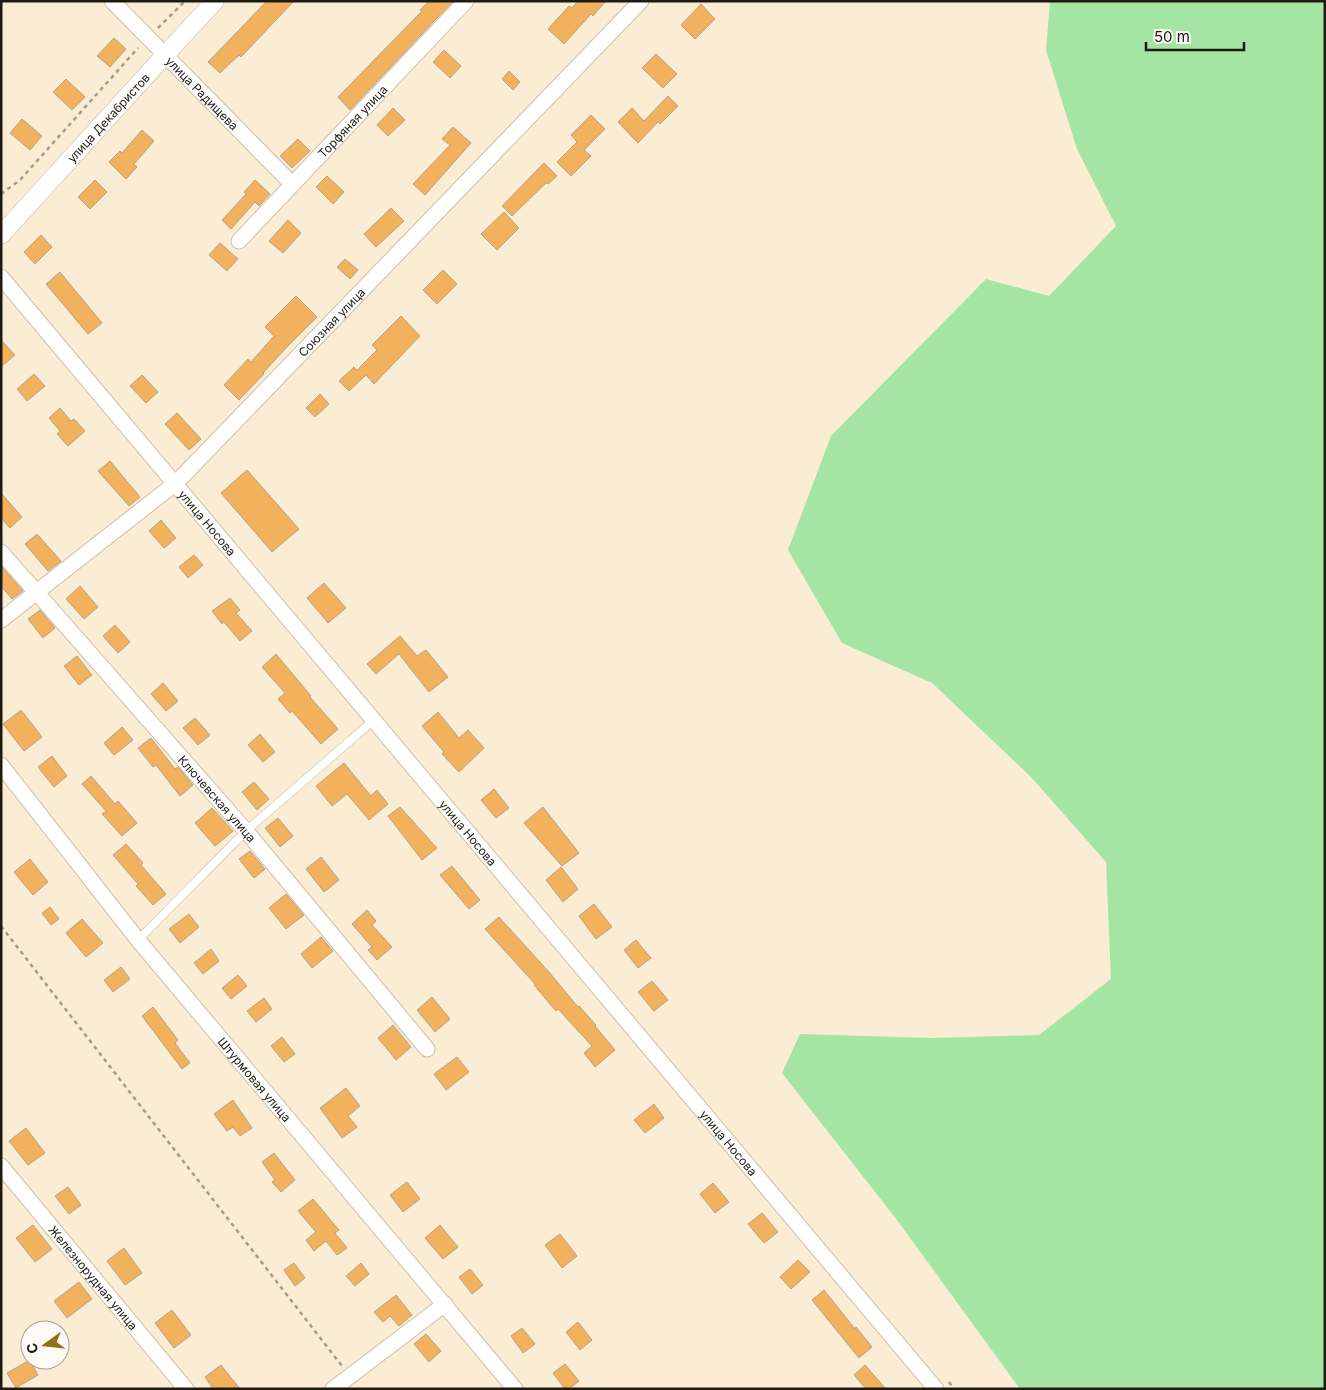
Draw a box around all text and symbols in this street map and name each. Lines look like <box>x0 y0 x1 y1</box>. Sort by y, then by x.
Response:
scale bar <box>1146 20 1244 52</box>
text: 50 m <box>1154 27 1190 46</box>
street label: улица Радищева <box>163 53 242 133</box>
street label: улица Декабристов <box>64 70 153 165</box>
street label: Торфяная улица <box>315 82 390 161</box>
street label: Союзная улица <box>295 284 368 360</box>
street label: улица Носова <box>176 487 239 559</box>
street label: Ключевская улица <box>175 752 259 845</box>
street label: улица Носова <box>436 797 500 869</box>
street label: Штурмовая улица <box>215 1034 295 1124</box>
street label: улица Носова <box>697 1107 761 1179</box>
street label: Железнорудная улица <box>46 1222 141 1333</box>
north arrow <box>20 1320 70 1370</box>
text: С <box>22 1341 42 1356</box>

